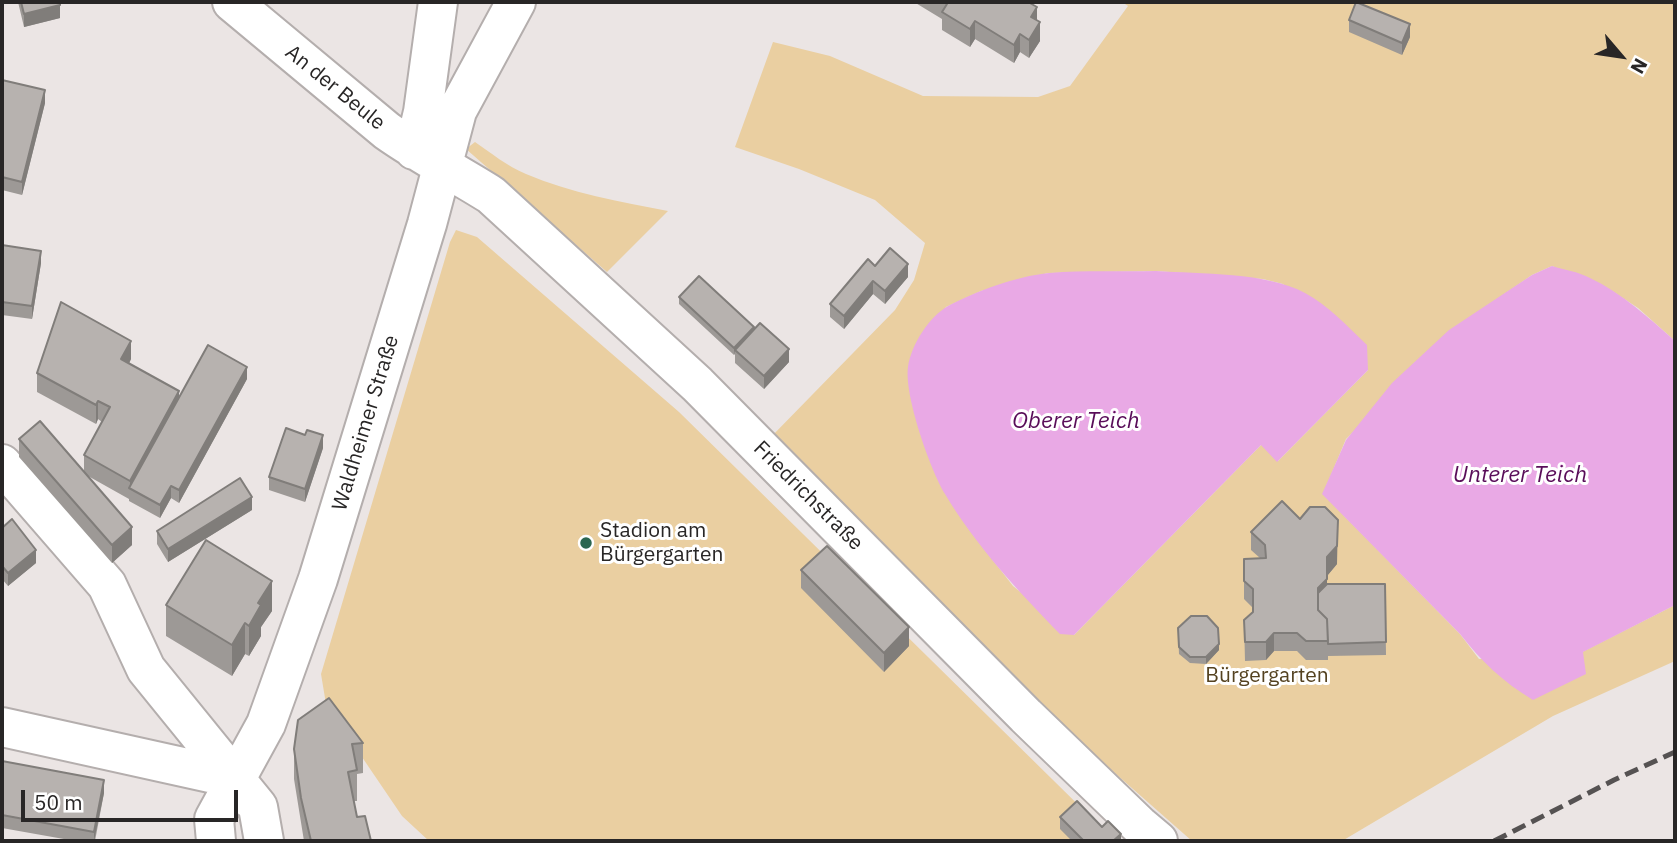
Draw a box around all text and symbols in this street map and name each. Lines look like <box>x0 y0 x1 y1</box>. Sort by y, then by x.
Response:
north arrow <box>1586 21 1656 91</box>
street label: An der Beule <box>280 40 390 136</box>
text: N <box>1626 54 1653 78</box>
street label: Waldheimer Straße <box>327 332 405 514</box>
water label: Oberer Teich <box>1012 407 1140 435</box>
street label: Friedrichstraße <box>748 436 868 556</box>
water label: Unterer Teich <box>1453 461 1587 489</box>
place label: Stadion am Bürgergarten <box>600 518 723 568</box>
marker: Stadion am Bürgergarten <box>578 535 594 551</box>
park label: Bürgergarten <box>1205 663 1329 689</box>
scale bar <box>24 776 242 820</box>
text: 50 m <box>34 788 83 816</box>

